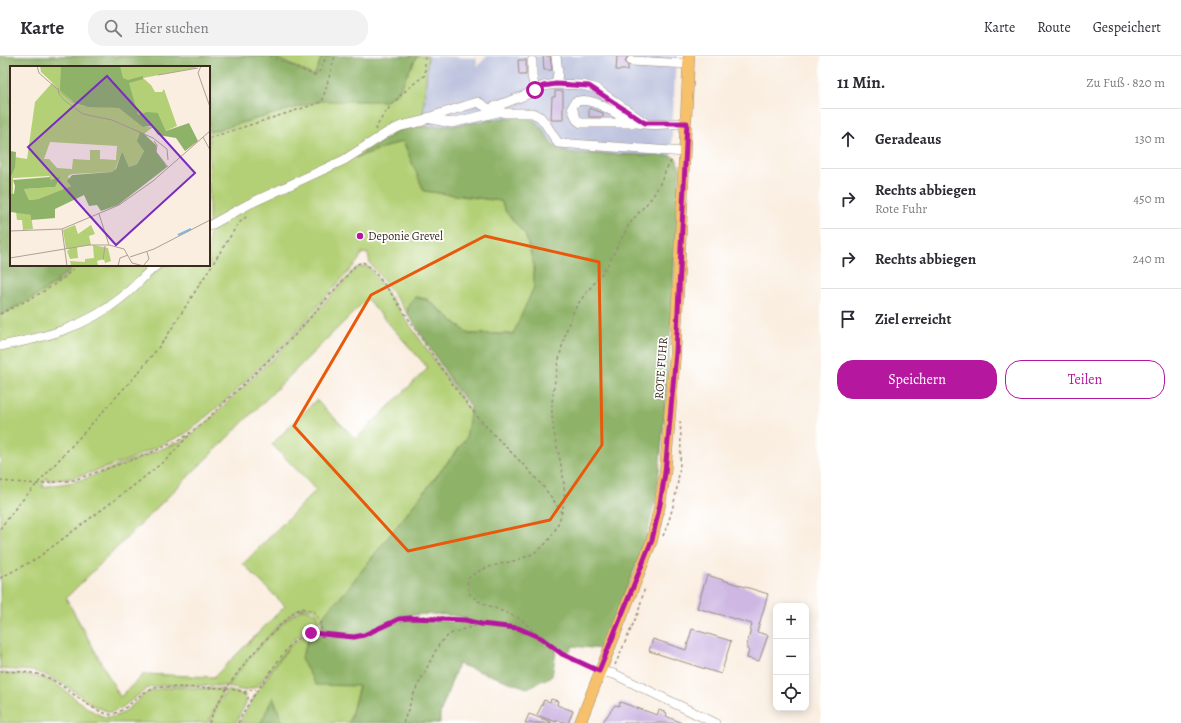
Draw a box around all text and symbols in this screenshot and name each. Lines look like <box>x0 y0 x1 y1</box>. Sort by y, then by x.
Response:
search box <box>88 10 368 46</box>
text: Karte <box>20 15 64 41</box>
icon: search <box>102 17 124 39</box>
text: Hier suchen <box>134 18 209 38</box>
text: Karte <box>984 18 1015 37</box>
text: Route <box>1037 18 1071 37</box>
text: Gespeichert <box>1093 18 1161 37</box>
inset map <box>10 66 210 266</box>
text: 11 Min. <box>837 71 886 94</box>
text: Zu Fuß · 820 m <box>1086 74 1165 91</box>
route start <box>526 81 544 99</box>
icon: ahead <box>837 128 859 150</box>
text: Geradeaus <box>875 129 941 149</box>
text: 130 m <box>1135 130 1165 147</box>
text: Rechts abbiegen <box>875 180 976 200</box>
icon: right <box>837 188 859 210</box>
text: 450 m <box>1133 190 1165 207</box>
text: Rote Fuhr <box>875 200 927 217</box>
place label: Deponie Grevel <box>368 228 443 244</box>
marker: Deponie Grevel <box>355 231 365 241</box>
icon: right <box>837 248 859 270</box>
text: Rechts abbiegen <box>875 249 976 269</box>
text: 240 m <box>1133 250 1165 267</box>
icon: arrive <box>837 308 859 330</box>
text: Ziel erreicht <box>875 309 951 329</box>
street label: ROTE FUHR <box>651 336 671 400</box>
button: Speichern <box>837 360 997 399</box>
button: Teilen <box>1005 360 1165 399</box>
map controls <box>773 603 809 711</box>
button: + <box>773 603 809 639</box>
route end <box>302 624 320 642</box>
button: − <box>773 639 809 675</box>
button: locate <box>773 675 809 711</box>

